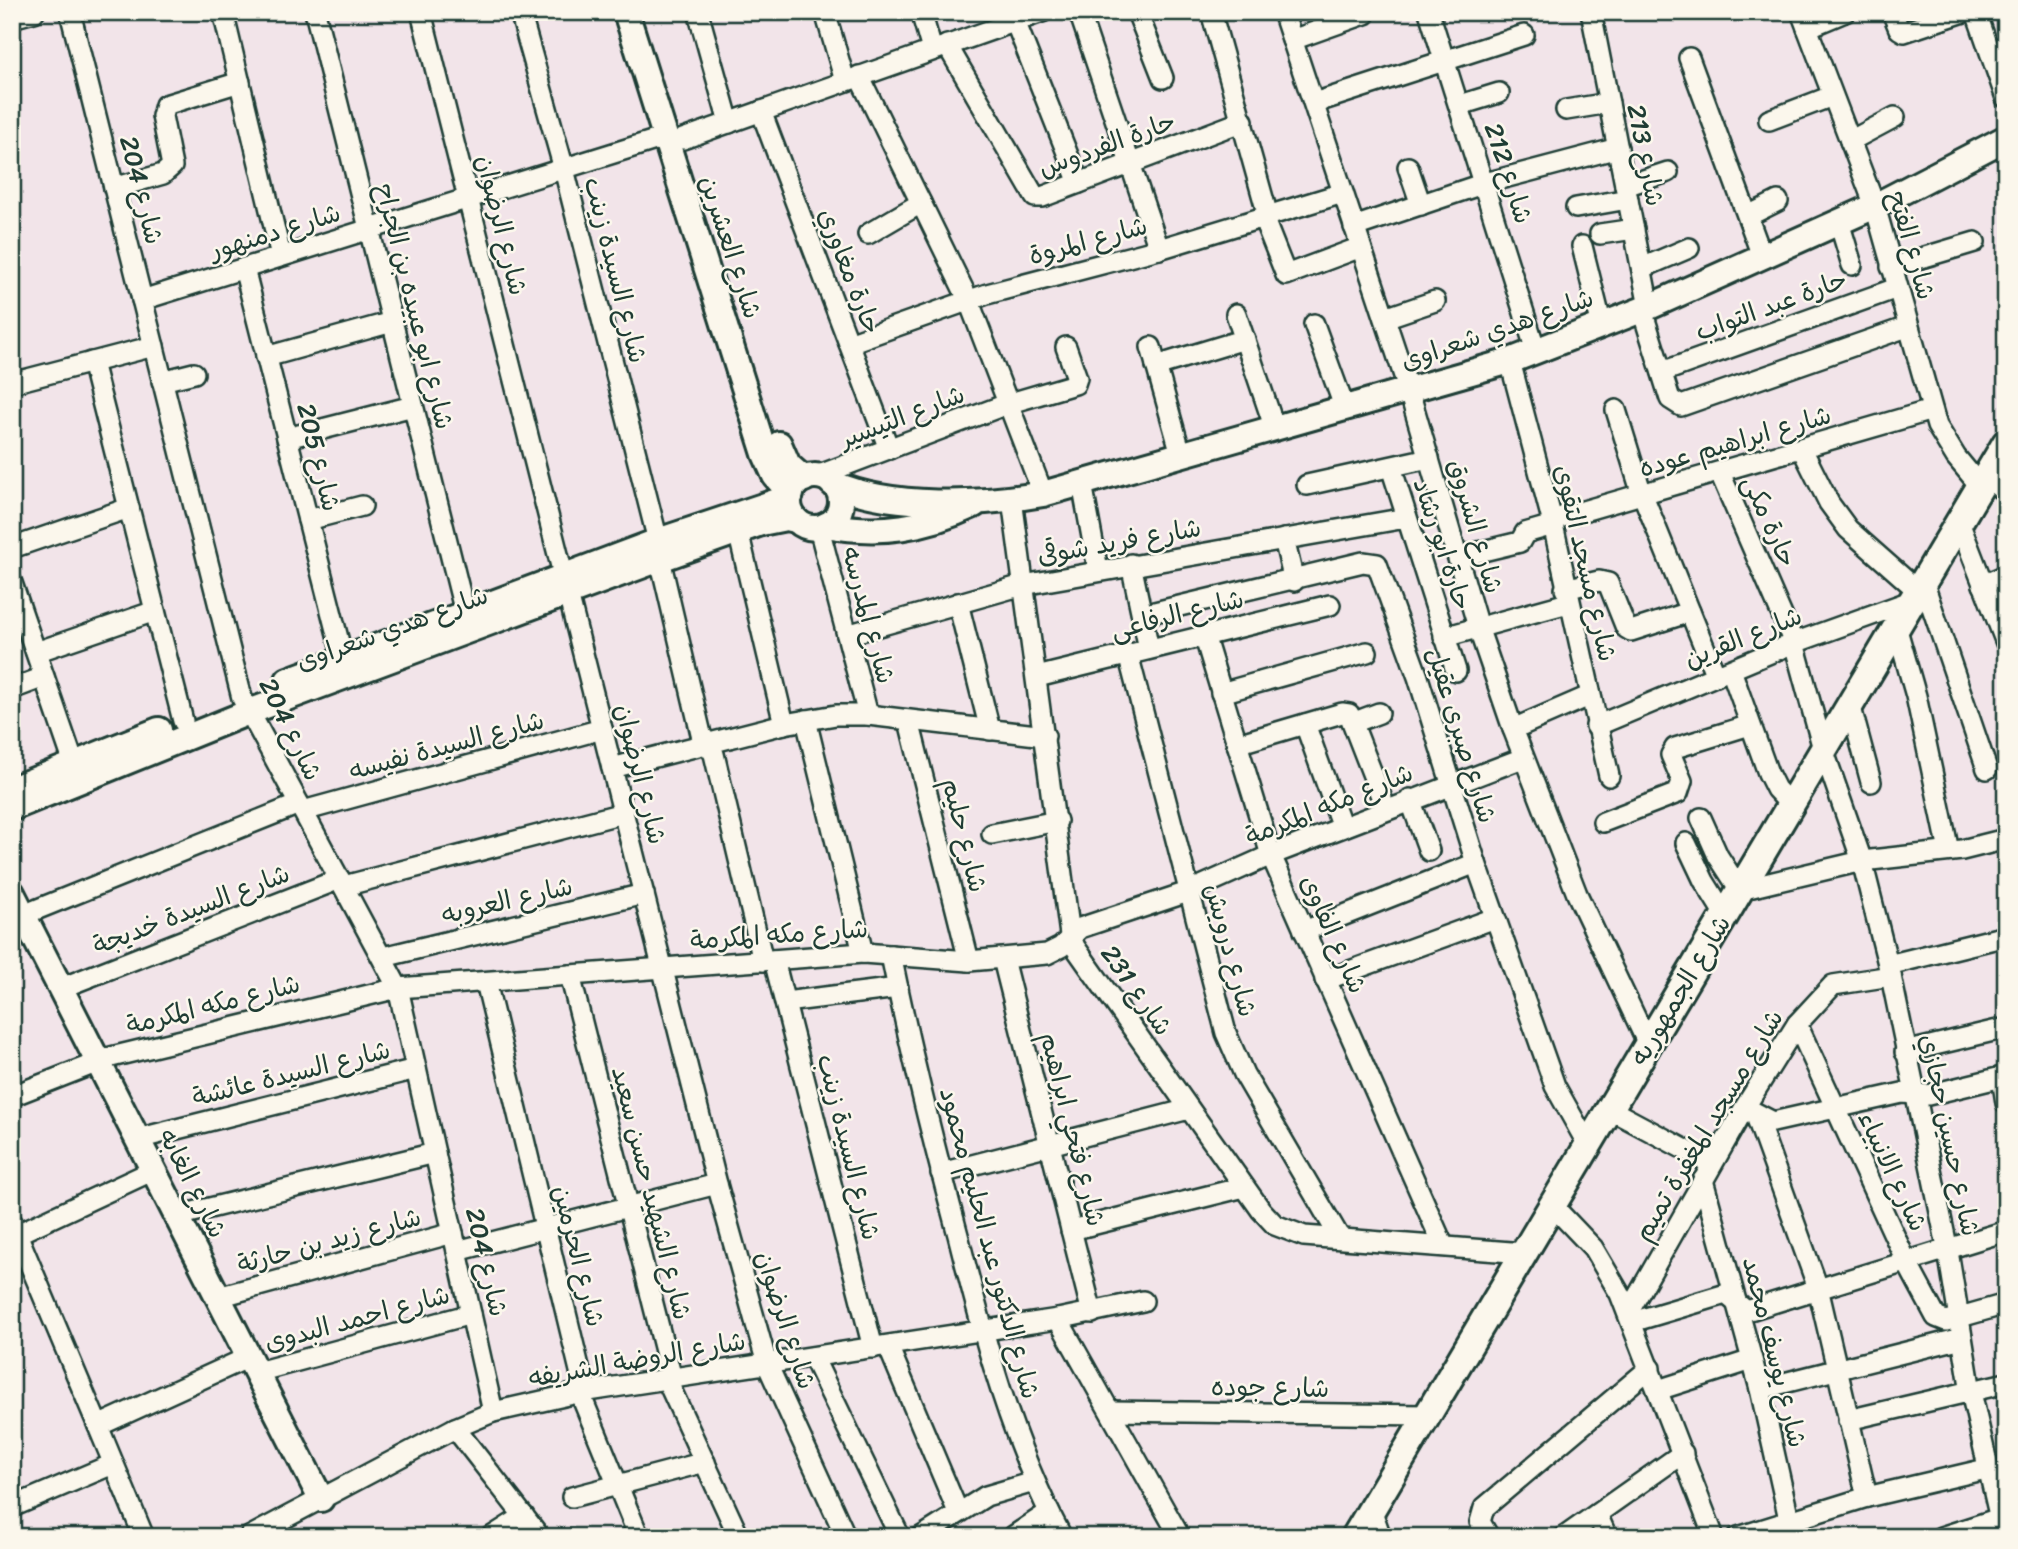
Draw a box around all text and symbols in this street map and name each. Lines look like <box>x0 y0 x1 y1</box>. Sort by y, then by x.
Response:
street label: حارة الفردوس <box>1032 98 1182 190</box>
street label: شارع 213 <box>1614 100 1678 210</box>
street label: شارع 212 <box>1471 116 1547 230</box>
street label: شارع 204 <box>106 131 178 249</box>
street label: شارع الرضوان <box>462 150 542 300</box>
street label: شارع العشرين <box>686 169 776 325</box>
street label: شارع السيدة زينب <box>571 172 661 368</box>
street label: شارع ابو عبيده بن الجراح <box>362 178 468 434</box>
street label: شارع الفتح <box>1874 185 1950 305</box>
street label: شارع دمنهور <box>202 189 346 273</box>
street label: حارة مغاوري <box>805 201 895 341</box>
street label: شارع المروة <box>1023 202 1153 278</box>
street label: حارة عبد التواب <box>1688 256 1854 354</box>
street label: شارع هدي شعراوى <box>1394 274 1600 384</box>
street label: شارع التيسير <box>831 371 971 462</box>
street label: شارع ابراهيم عوده <box>1633 392 1837 490</box>
street label: شارع 205 <box>283 398 355 516</box>
street label: شارع الشروق <box>1435 453 1517 599</box>
street label: شارع مسجد التقوى <box>1541 460 1631 666</box>
street label: حارة مكى <box>1729 467 1811 575</box>
street label: حارة ابو رشاد <box>1400 472 1486 616</box>
street label: شارع فريد شوقى <box>1033 504 1205 578</box>
street label: شارع المدرسه <box>829 541 909 689</box>
street label: شارع هدي شعراوى <box>289 572 495 684</box>
street label: شارع الرفاعى <box>1105 575 1249 653</box>
street label: شارع القرين <box>1677 592 1809 682</box>
street label: شارع صبرى عقيل <box>1413 641 1511 829</box>
street label: شارع 204 <box>246 669 336 789</box>
street label: شارع السيدة نفيسه <box>343 697 549 793</box>
street label: شارع الرضوان <box>601 699 681 849</box>
street label: شارع مكه المكرمة <box>1238 749 1420 859</box>
street label: شارع حليم <box>929 773 1001 897</box>
street label: شارع السيدة خديجة <box>85 850 297 968</box>
street label: شارع العروبه <box>437 863 577 937</box>
street label: شارع الفاوى <box>1287 867 1381 1001</box>
street label: شارع درويش <box>1191 878 1271 1022</box>
street label: شارع مكه المكرمة <box>689 905 869 963</box>
street label: شارع الجمهوريه <box>1617 906 1743 1074</box>
street label: شارع 231 <box>1088 934 1186 1046</box>
street label: شارع مكه المكرمة <box>121 960 305 1048</box>
street label: شارع مسجد المغفرة تميم <box>1620 1000 1796 1250</box>
street label: شارع السيدة عائشة <box>187 1026 395 1120</box>
street label: شارع فتحي ابراهيم <box>1027 1027 1119 1231</box>
street label: شارع حسين حجازي <box>1906 1030 1994 1240</box>
street label: شارع السيدة زينب <box>804 1049 894 1245</box>
street label: شارع الشهيد حسن سعيد <box>598 1061 706 1325</box>
street label: شارع الدكتور عبد الحليم محمود <box>926 1082 1054 1404</box>
street label: شارع الانبياء <box>1845 1103 1941 1239</box>
street label: شارع الغابه <box>146 1120 240 1246</box>
street label: شارع الحرمين <box>539 1180 619 1332</box>
street label: شارع زيد بن حارثة <box>232 1193 426 1287</box>
street label: شارع 204 <box>452 1203 522 1321</box>
street label: شارع الرضوان <box>742 1245 830 1395</box>
street label: شارع يوسف محمد <box>1729 1251 1821 1453</box>
street label: شارع احمد البدوى <box>259 1271 455 1365</box>
street label: شارع الروضة الشريفه <box>525 1317 749 1401</box>
street label: شارع جوده <box>1210 1363 1330 1411</box>

